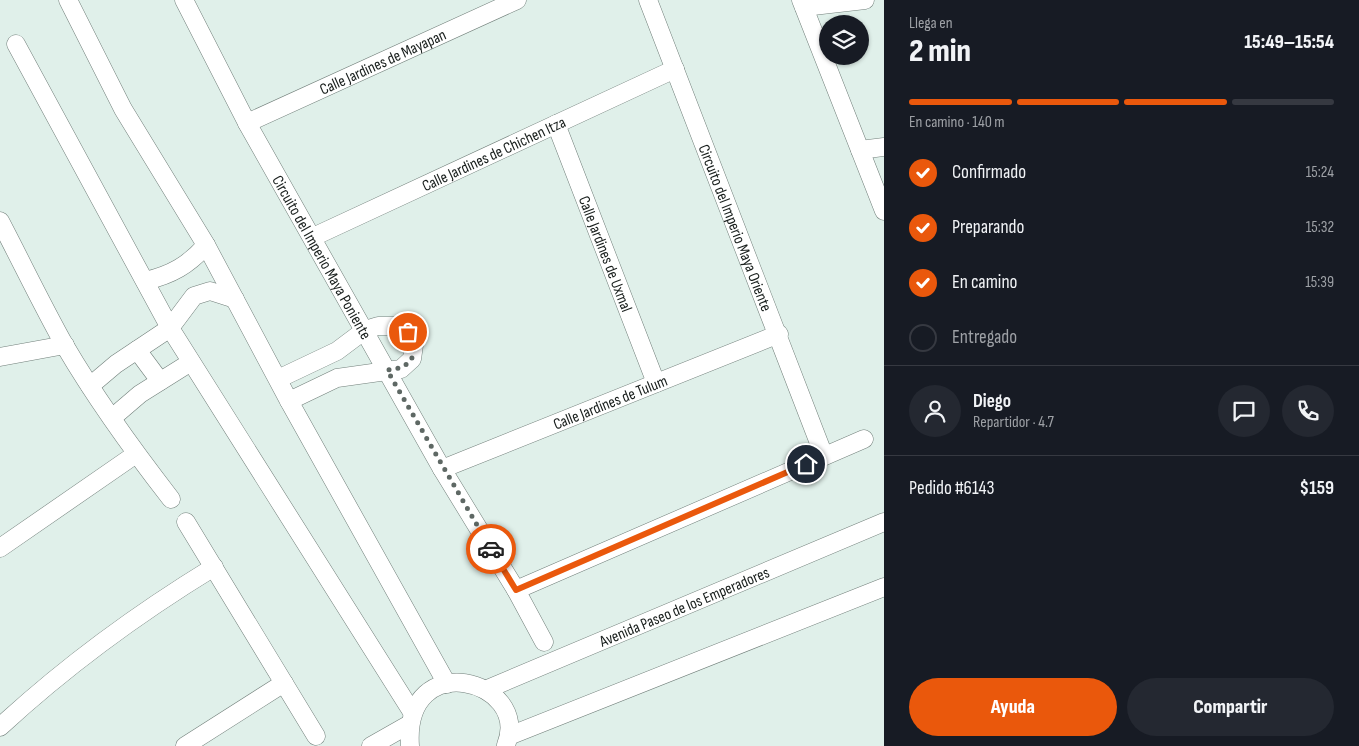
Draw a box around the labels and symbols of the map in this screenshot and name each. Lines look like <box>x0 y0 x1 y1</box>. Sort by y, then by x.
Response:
street label: Calle Jardines de Mayapan <box>317 26 449 100</box>
street label: Calle Jardines de Chichen Itza <box>419 113 569 196</box>
street label: Circuito del Imperio Maya Oriente <box>694 142 775 314</box>
street label: Circuito del Imperio Maya Poniente <box>267 172 375 343</box>
street label: Calle Jardines de Uxmal <box>574 194 636 315</box>
pin <box>387 311 429 353</box>
street label: Calle Jardines de Tulum <box>551 372 670 434</box>
pin <box>785 443 827 485</box>
courier <box>466 524 516 574</box>
street label: Avenida Paseo de los Emperadores <box>596 563 773 652</box>

